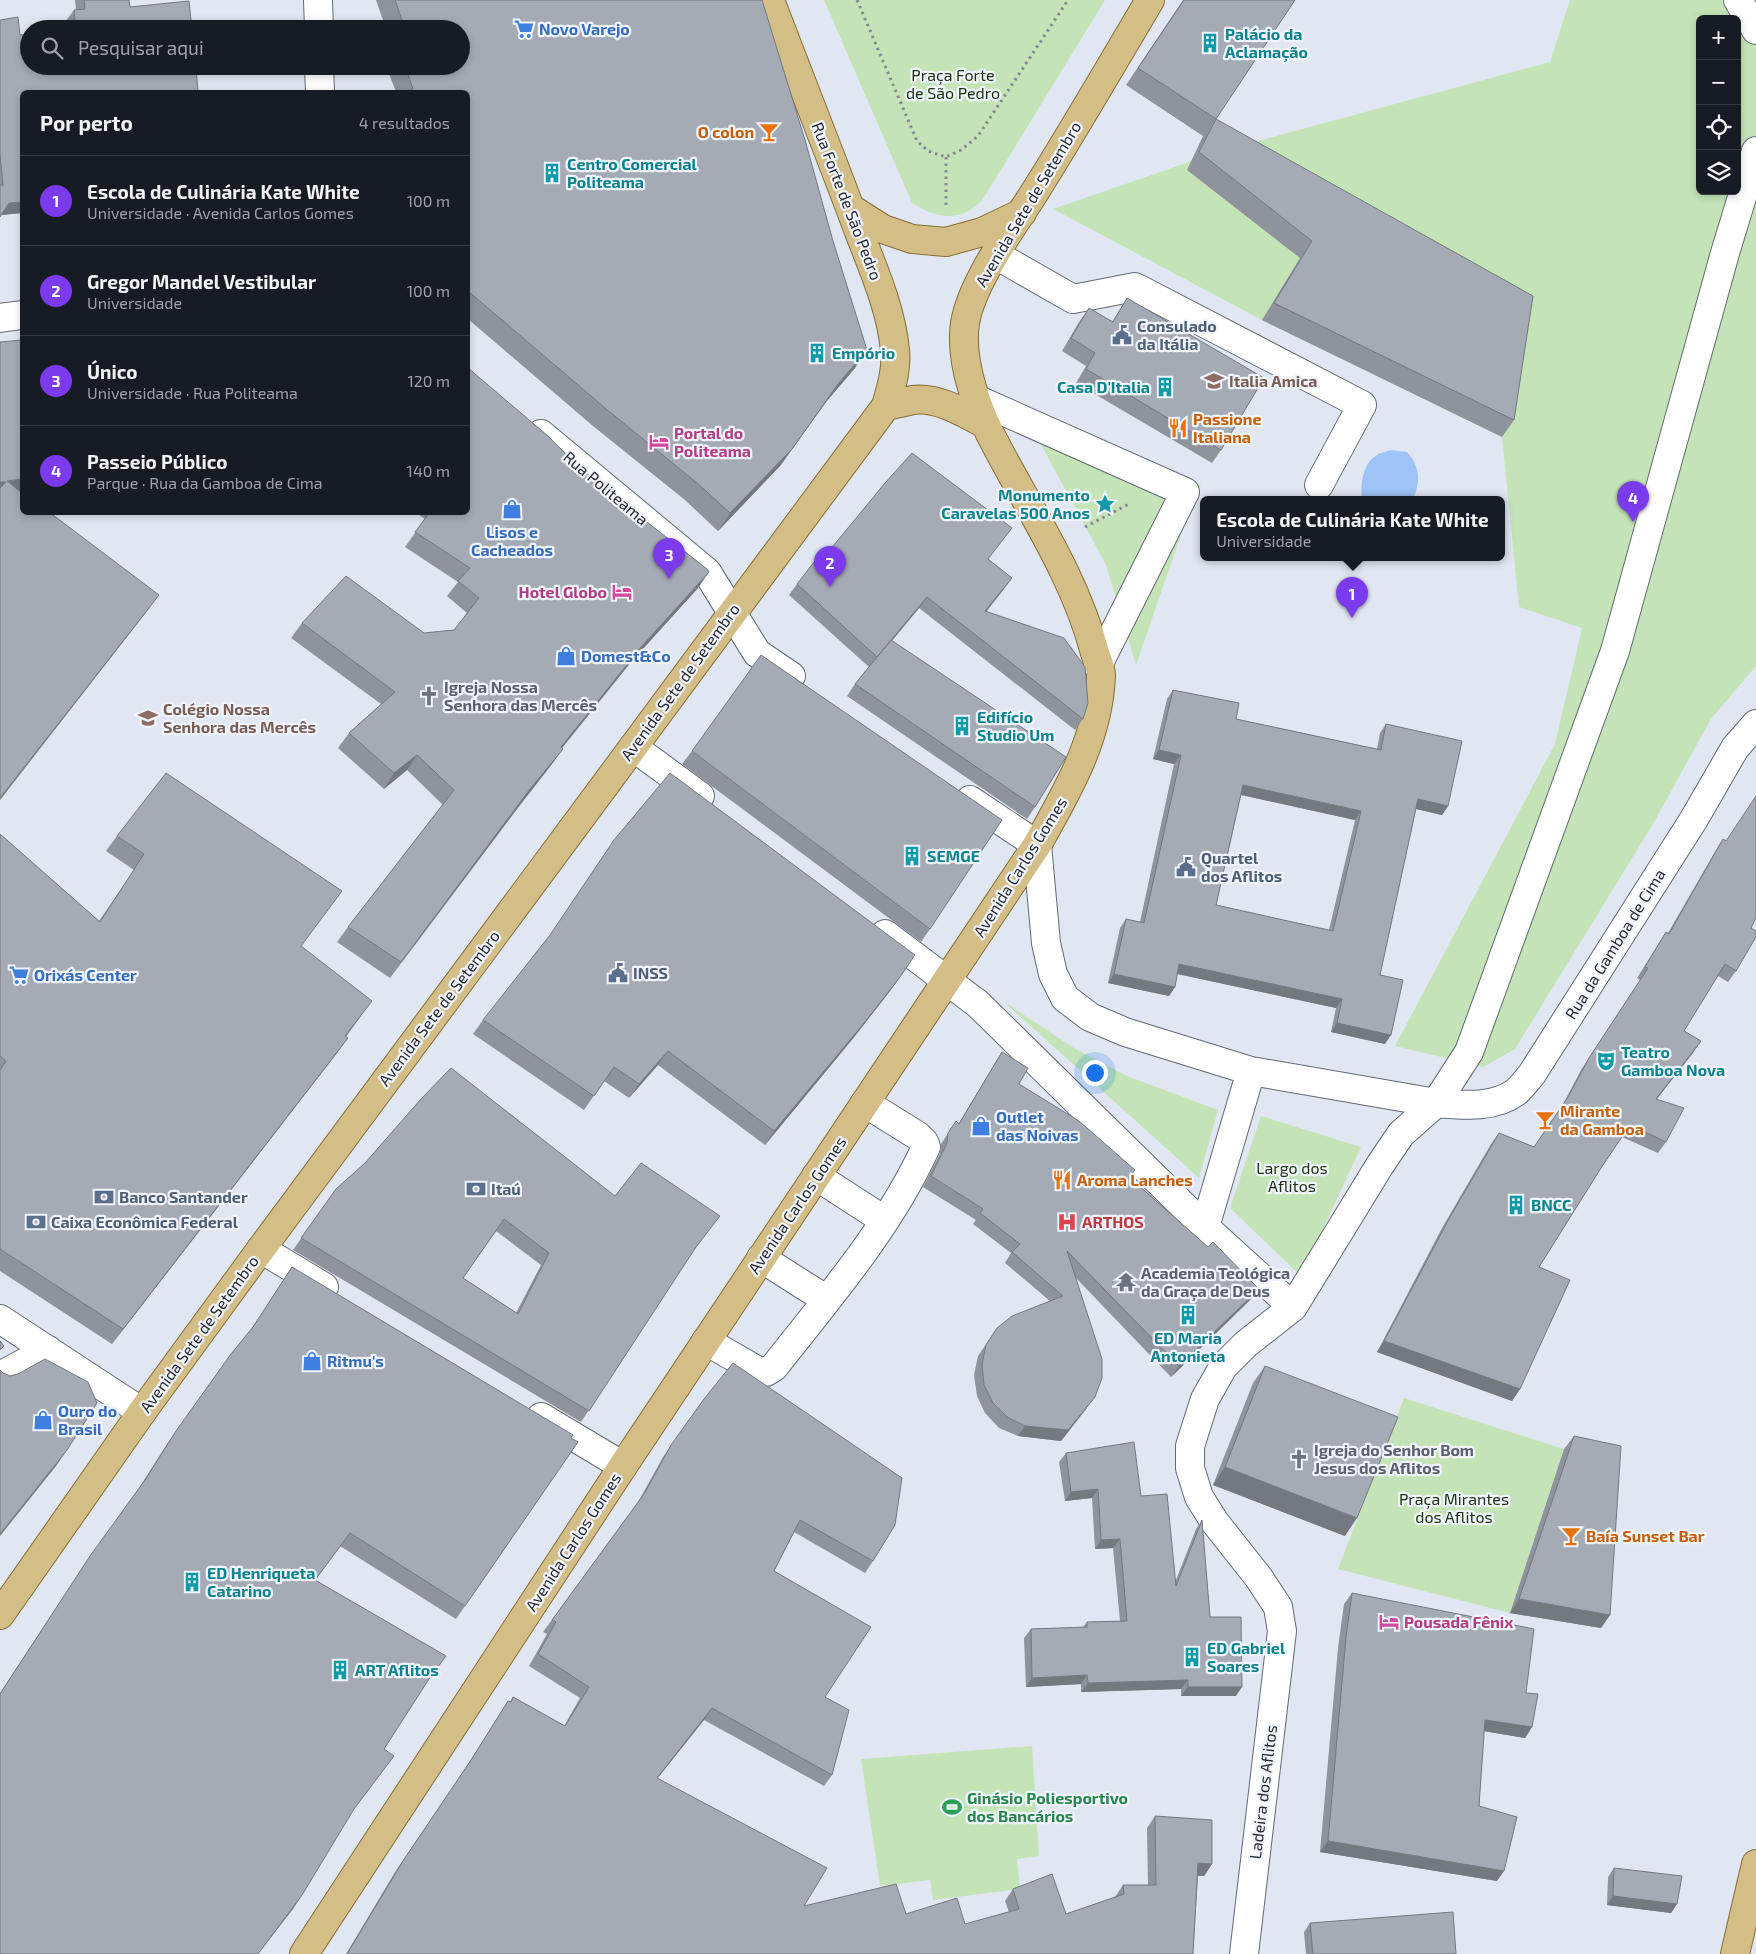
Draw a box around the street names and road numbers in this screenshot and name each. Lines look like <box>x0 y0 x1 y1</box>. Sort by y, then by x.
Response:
street label: Avenida Sete de Setembro <box>971 118 1084 290</box>
street label: Rua Forte de São Pedro <box>809 119 886 282</box>
street label: Rua Politeama <box>560 447 653 529</box>
street label: Avenida Sete de Setembro <box>616 600 743 764</box>
street label: Avenida Carlos Gomes <box>969 793 1070 940</box>
street label: Rua da Gamboa de Cima <box>1561 865 1669 1022</box>
street label: Avenida Sete de Setembro <box>374 926 503 1089</box>
street label: Avenida Carlos Gomes <box>744 1133 850 1277</box>
street label: Avenida Sete de Setembro <box>135 1252 262 1416</box>
street label: Avenida Carlos Gomes <box>521 1469 624 1614</box>
street label: Ladeira dos Aflitos <box>1245 1724 1280 1860</box>

